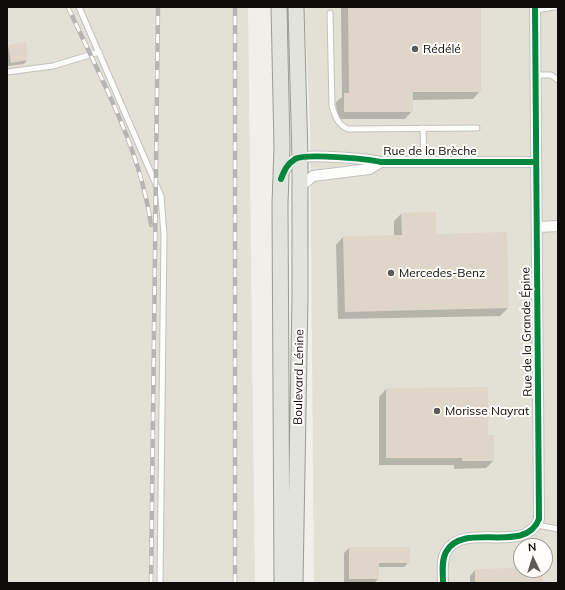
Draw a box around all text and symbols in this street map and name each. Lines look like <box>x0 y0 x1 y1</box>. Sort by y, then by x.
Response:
place label: Rédélé <box>423 42 461 56</box>
marker: Rédélé <box>410 44 420 54</box>
street label: Rue de la Brèche <box>383 144 477 158</box>
place label: Mercedes-Benz <box>399 266 485 280</box>
street label: Rue de la Grande Épine <box>519 267 535 397</box>
marker: Mercedes-Benz <box>386 268 396 278</box>
street label: Boulevard Lénine <box>291 329 307 425</box>
place label: Morisse Nayrat <box>445 404 529 418</box>
marker: Morisse Nayrat <box>432 406 442 416</box>
north arrow <box>513 538 553 578</box>
text: N <box>528 540 537 554</box>

